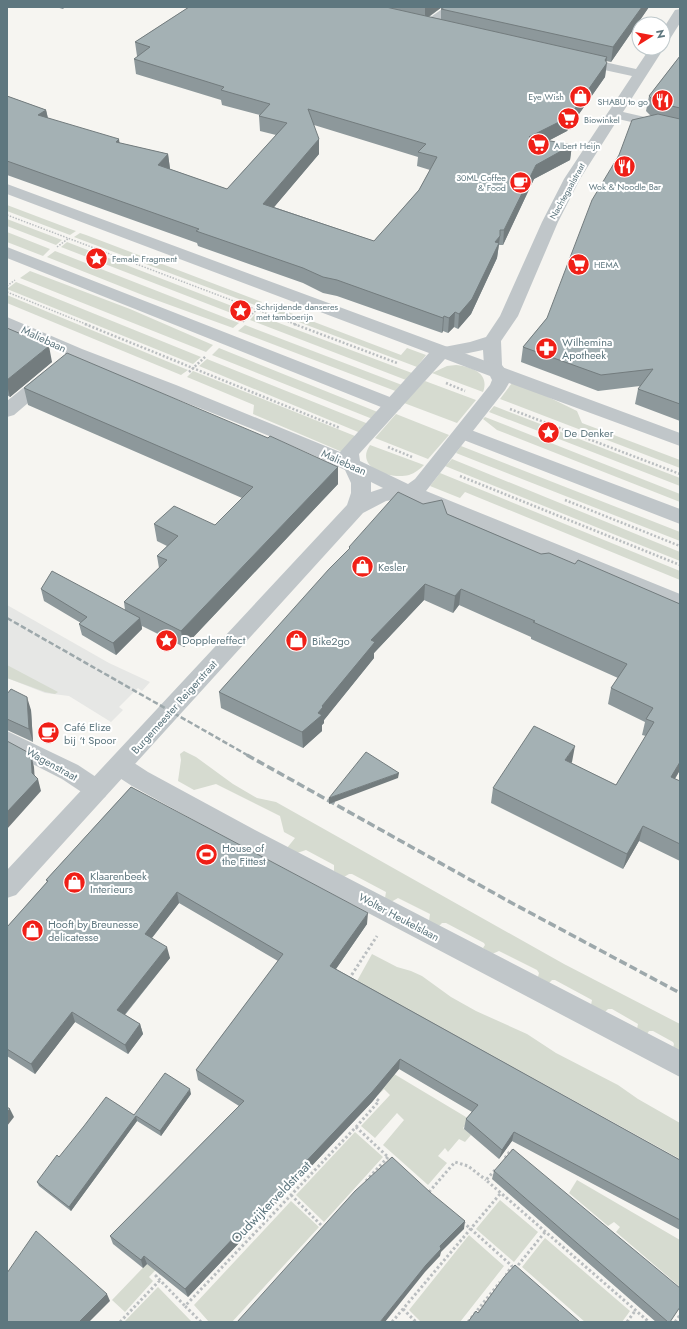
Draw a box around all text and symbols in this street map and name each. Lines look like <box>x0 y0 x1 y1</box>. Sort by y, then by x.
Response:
north arrow <box>631 16 671 56</box>
text: N <box>652 28 670 40</box>
shop icon: Eye Wish <box>567 83 593 109</box>
restaurant icon: SHABU to go <box>650 88 676 114</box>
place label: Eye Wish <box>528 90 564 103</box>
place label: SHABU to go <box>598 95 648 108</box>
supermarket icon: Biowinkel <box>556 106 582 132</box>
place label: Biowinkel <box>584 113 620 126</box>
supermarket icon: Albert Heijn <box>526 132 552 158</box>
place label: Albert Heijn <box>554 139 600 152</box>
restaurant icon: Wok & Noodle Bar <box>612 154 638 180</box>
street label: Nachtegaalstraat <box>546 160 588 222</box>
cafe icon: 30ML Coffee & Food <box>508 169 534 195</box>
place label: 30ML Coffee & Food <box>456 171 506 194</box>
place label: Wok & Noodle Bar <box>589 180 662 193</box>
place icon: Female Fragment <box>84 245 110 271</box>
supermarket icon: HEMA <box>566 251 592 277</box>
place label: Female Fragment <box>112 252 178 265</box>
place label: HEMA <box>594 258 619 271</box>
place icon: Schrijdende danseres met tamboerijn <box>227 298 253 324</box>
place label: Schrijdende danseres met tamboerijn <box>256 300 339 323</box>
street label: Maliebaan <box>19 322 69 356</box>
place label: Wilhemina Apotheek <box>562 334 612 363</box>
pharmacy icon: Wilhemina Apotheek <box>534 335 560 361</box>
place icon: De Denker <box>535 420 561 446</box>
place label: De Denker <box>564 425 614 441</box>
street label: Maliebaan <box>319 445 369 479</box>
shop icon: Kesler <box>349 554 375 580</box>
place label: Kesler <box>378 559 406 575</box>
place icon: Dopplereffect <box>154 627 180 653</box>
shop icon: Bike2go <box>284 628 310 654</box>
place label: Dopplereffect <box>182 632 246 648</box>
place label: Bike2go <box>312 633 350 649</box>
street label: Burgemeester Reigerstraat <box>127 656 221 758</box>
place label: Café Elize bij ‘t Spoor <box>64 719 116 748</box>
cafe icon: Café Elize bij ‘t Spoor <box>36 720 62 746</box>
street label: Wagenstraat <box>23 743 81 785</box>
place label: House of the Fittest <box>222 840 266 869</box>
sports icon: House of the Fittest <box>194 841 220 867</box>
place label: Klaarenbeek Interieurs <box>90 868 147 897</box>
shop icon: Klaarenbeek Interieurs <box>61 869 87 895</box>
street label: Wolter Heukelslaan <box>356 889 442 945</box>
place label: Hooft by Breunesse delicatesse <box>48 916 139 945</box>
shop icon: Hooft by Breunesse delicatesse <box>20 917 46 943</box>
street label: Oudwijkerveldstraat <box>227 1156 316 1247</box>

